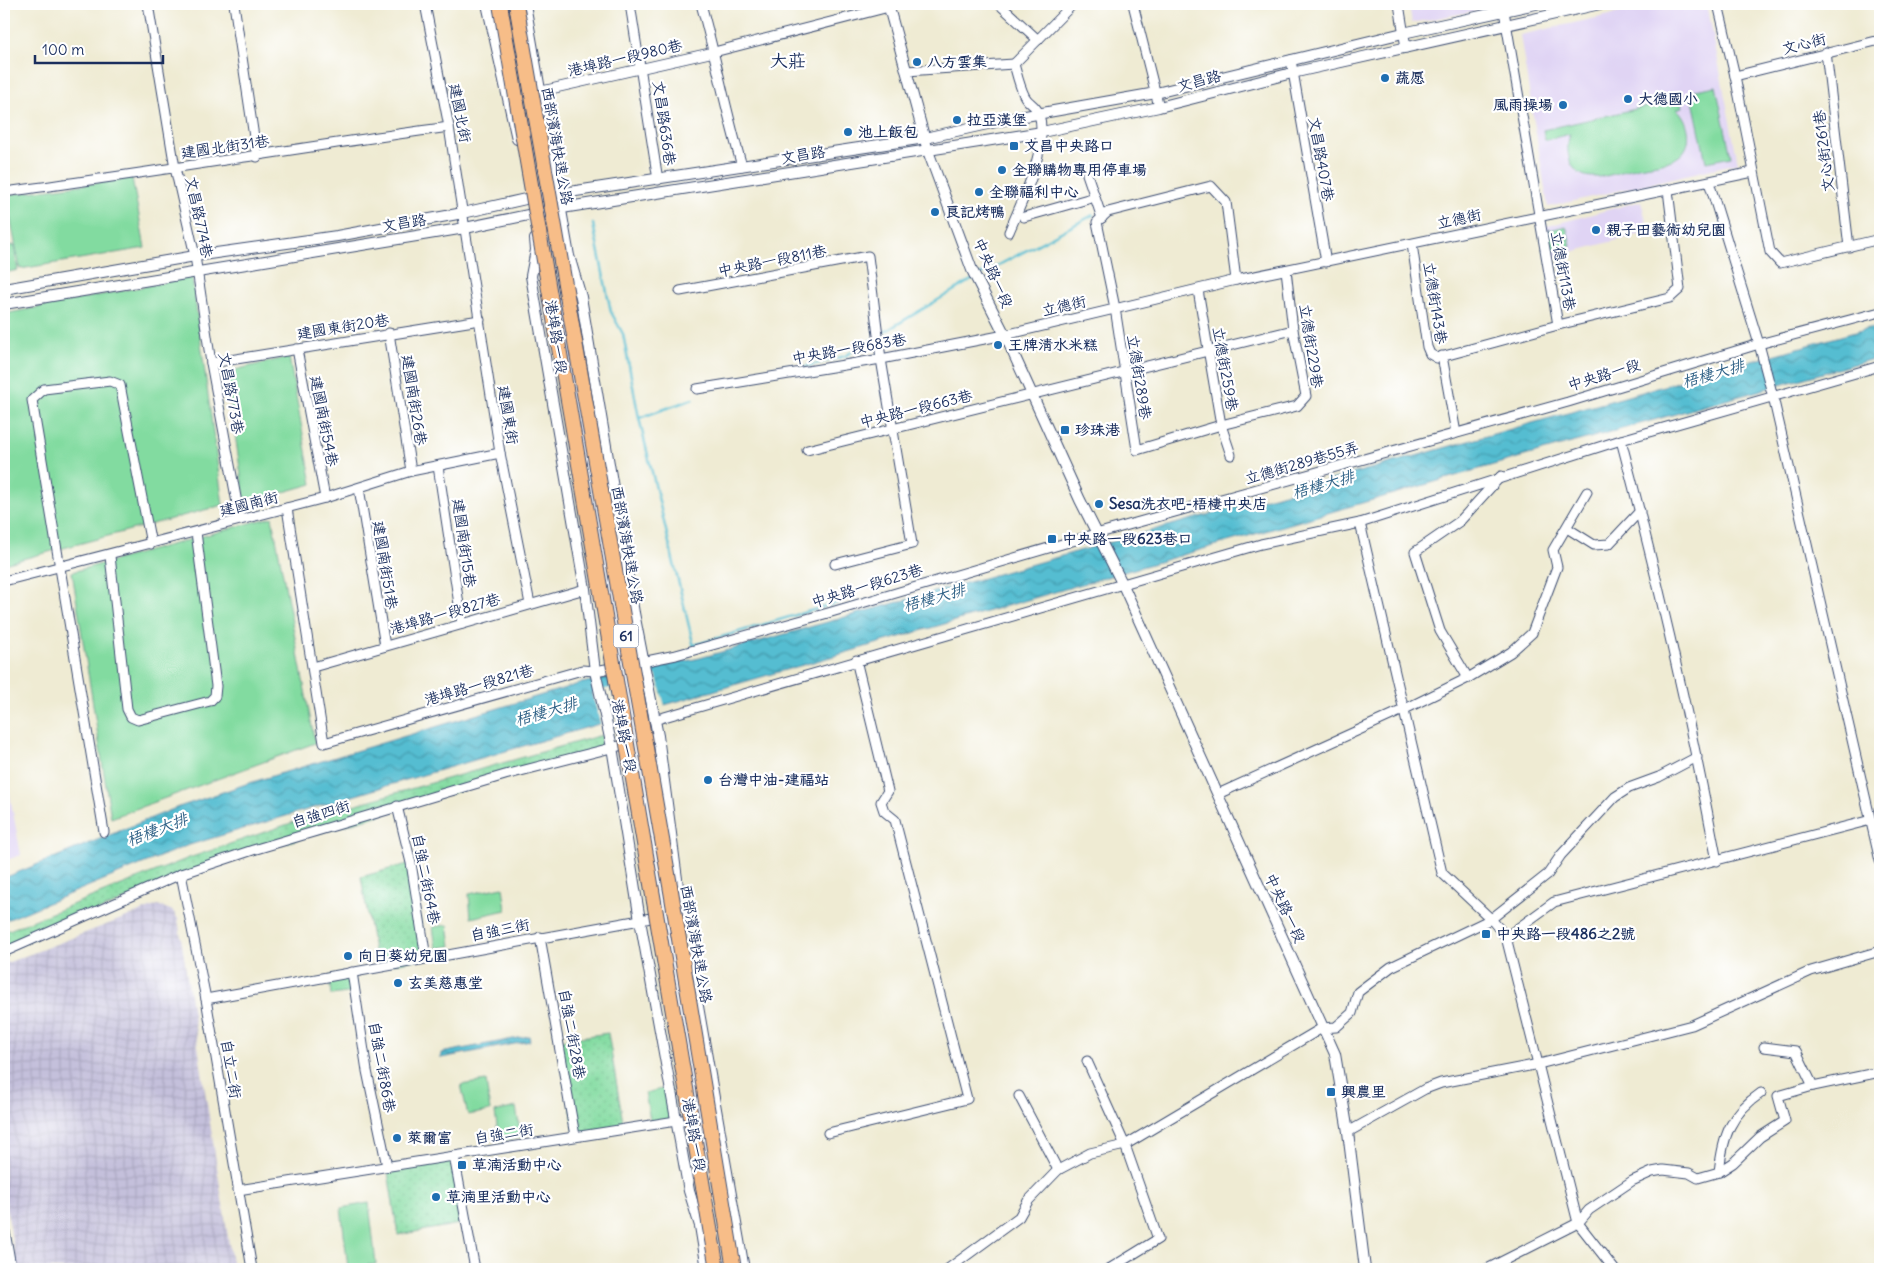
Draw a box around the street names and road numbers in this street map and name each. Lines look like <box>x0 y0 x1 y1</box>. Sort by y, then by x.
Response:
street label: 文心街 <box>1780 29 1828 58</box>
street label: 港埠路一段980巷 <box>566 35 684 80</box>
street label: 文昌路 <box>1175 66 1223 96</box>
street label: 文昌路636巷 <box>649 79 680 167</box>
street label: 建國北街 <box>445 82 476 144</box>
street label: 西部濱海快速公路 <box>538 85 577 207</box>
street label: 文心街261巷 <box>1809 109 1838 193</box>
street label: 文昌路407巷 <box>1305 115 1338 203</box>
street label: 建國北街31巷 <box>179 131 270 162</box>
street label: 文昌路 <box>779 142 827 167</box>
street label: 文昌路774巷 <box>182 174 217 259</box>
street label: 立德街 <box>1435 205 1483 232</box>
street label: 文昌路 <box>380 210 428 235</box>
street label: 立德街113巷 <box>1547 230 1580 312</box>
street label: 中央路一段 <box>970 235 1017 311</box>
street label: 中央路一段811巷 <box>716 241 828 280</box>
street label: 立德街143巷 <box>1420 260 1451 345</box>
street label: 立德街 <box>1040 291 1088 320</box>
street label: 港埠路一段 <box>541 298 572 375</box>
street label: 立德街229巷 <box>1295 302 1328 389</box>
street label: 建國東街20巷 <box>295 310 390 343</box>
street label: 立德街259巷 <box>1209 325 1242 413</box>
street label: 中央路一段683巷 <box>790 329 908 368</box>
street label: 立德街289巷 <box>1123 333 1156 421</box>
street label: 文昌路773巷 <box>215 350 248 436</box>
street label: 建國南街26巷 <box>398 353 431 447</box>
street label: 中央路一段 <box>1565 354 1643 395</box>
street label: 建國南街54巷 <box>306 374 343 468</box>
street label: 建國東街 <box>494 384 523 446</box>
street label: 中央路一段663巷 <box>857 385 974 432</box>
street label: 立德街289巷55弄 <box>1243 437 1361 488</box>
street label: 西部濱海快速公路 <box>608 484 647 606</box>
street label: 建國南街 <box>217 487 280 520</box>
street label: 建國南街15巷 <box>449 497 480 589</box>
street label: 建國南街51巷 <box>369 519 402 611</box>
street label: 中央路一段623巷 <box>809 560 925 611</box>
street label: 港埠路一段827巷 <box>387 589 502 638</box>
road number: 61 <box>614 624 638 648</box>
street label: 港埠路一段821巷 <box>422 660 536 709</box>
street label: 港埠路一段 <box>608 697 641 775</box>
street label: 自強四街 <box>289 796 352 831</box>
street label: 自強二街64巷 <box>408 832 445 926</box>
street label: 中央路一段 <box>1261 870 1310 946</box>
street label: 西部濱海快速公路 <box>677 883 716 1005</box>
street label: 自強三街 <box>469 914 531 945</box>
street label: 自強二街28巷 <box>555 987 590 1081</box>
street label: 自強二街86巷 <box>365 1020 400 1114</box>
street label: 自立二街 <box>217 1038 246 1100</box>
street label: 港埠路一段 <box>679 1096 710 1174</box>
street label: 自強二街 <box>473 1119 535 1148</box>

